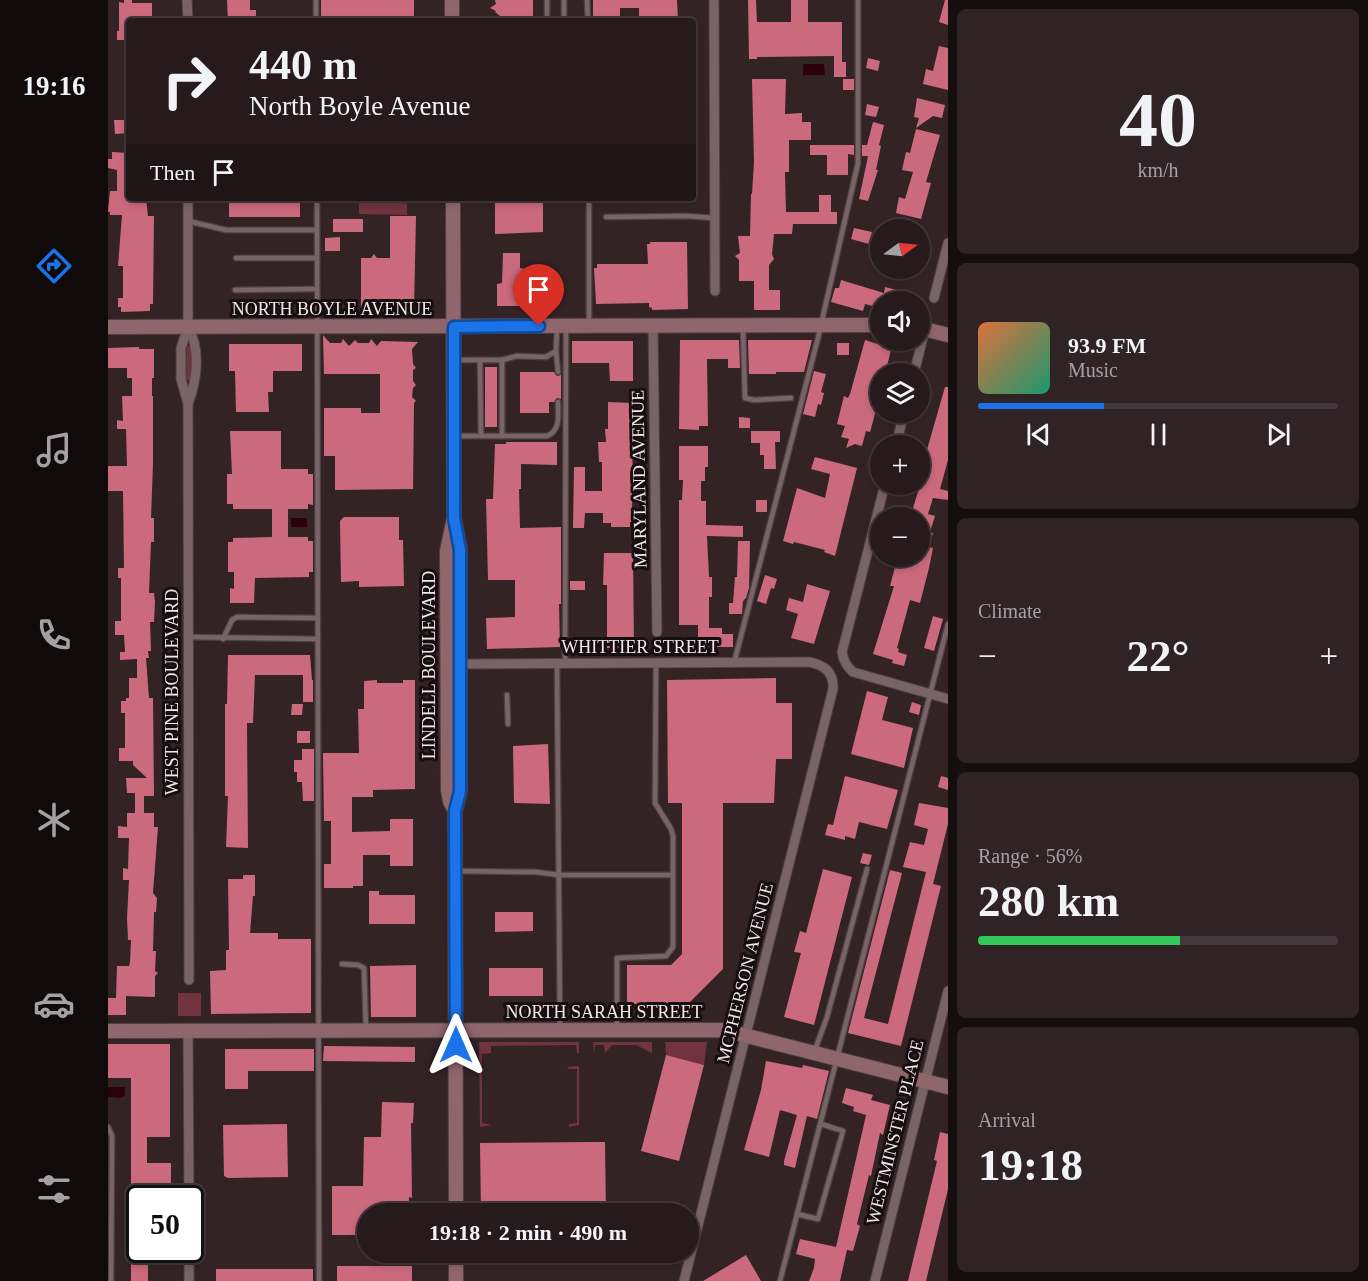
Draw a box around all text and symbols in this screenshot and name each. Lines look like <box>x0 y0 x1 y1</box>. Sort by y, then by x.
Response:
icon: right <box>150 42 228 120</box>
text: 440 m <box>249 42 358 88</box>
text: 19:16 <box>23 71 86 101</box>
text: 40 <box>1119 76 1197 163</box>
text: North Boyle Avenue <box>249 91 470 121</box>
icon: arrive <box>207 156 240 189</box>
text: km/h <box>1137 159 1179 181</box>
text: Then <box>150 160 195 185</box>
north arrow <box>870 219 930 279</box>
map controls <box>870 219 930 567</box>
icon: directions <box>33 245 75 287</box>
pin <box>513 264 564 326</box>
icon: arrive <box>522 273 555 306</box>
button: sound <box>870 291 930 351</box>
street label: NORTH BOYLE AVENUE <box>232 299 432 319</box>
text: 93.9 FM <box>1068 333 1146 358</box>
text: Music <box>1068 359 1118 381</box>
button: layers <box>870 363 930 423</box>
street label: MARYLAND AVENUE <box>627 390 651 568</box>
icon: previous <box>1022 418 1055 451</box>
icon: pause <box>1142 418 1175 451</box>
icon: next <box>1262 418 1295 451</box>
icon: music <box>33 429 75 471</box>
button: + <box>870 435 930 495</box>
button: − <box>870 507 930 567</box>
street label: LINDELL BOULEVARD <box>419 571 439 759</box>
street label: WEST PINE BOULEVARD <box>162 589 182 795</box>
text: Climate <box>978 600 1041 622</box>
icon: phone <box>33 614 75 656</box>
text: 22° <box>1127 631 1190 681</box>
street label: WHITTIER STREET <box>561 637 719 657</box>
text: − <box>978 638 997 674</box>
text: + <box>1319 638 1338 674</box>
icon: climate <box>33 799 75 841</box>
text: Range · 56% <box>978 845 1082 867</box>
text: 280 km <box>978 876 1119 926</box>
street label: MCPHERSON AVENUE <box>713 881 777 1065</box>
icon: car <box>33 983 75 1025</box>
street label: NORTH SARAH STREET <box>506 1002 702 1022</box>
position arrow <box>424 1013 488 1077</box>
street label: WESTMINSTER PLACE <box>862 1038 928 1226</box>
text: Arrival <box>978 1109 1036 1131</box>
text: 19:18 <box>978 1140 1083 1190</box>
icon: filters <box>33 1168 75 1210</box>
speed limit sign: 50 <box>126 1185 204 1263</box>
text: 19:18 · 2 min · 490 m <box>429 1220 627 1245</box>

